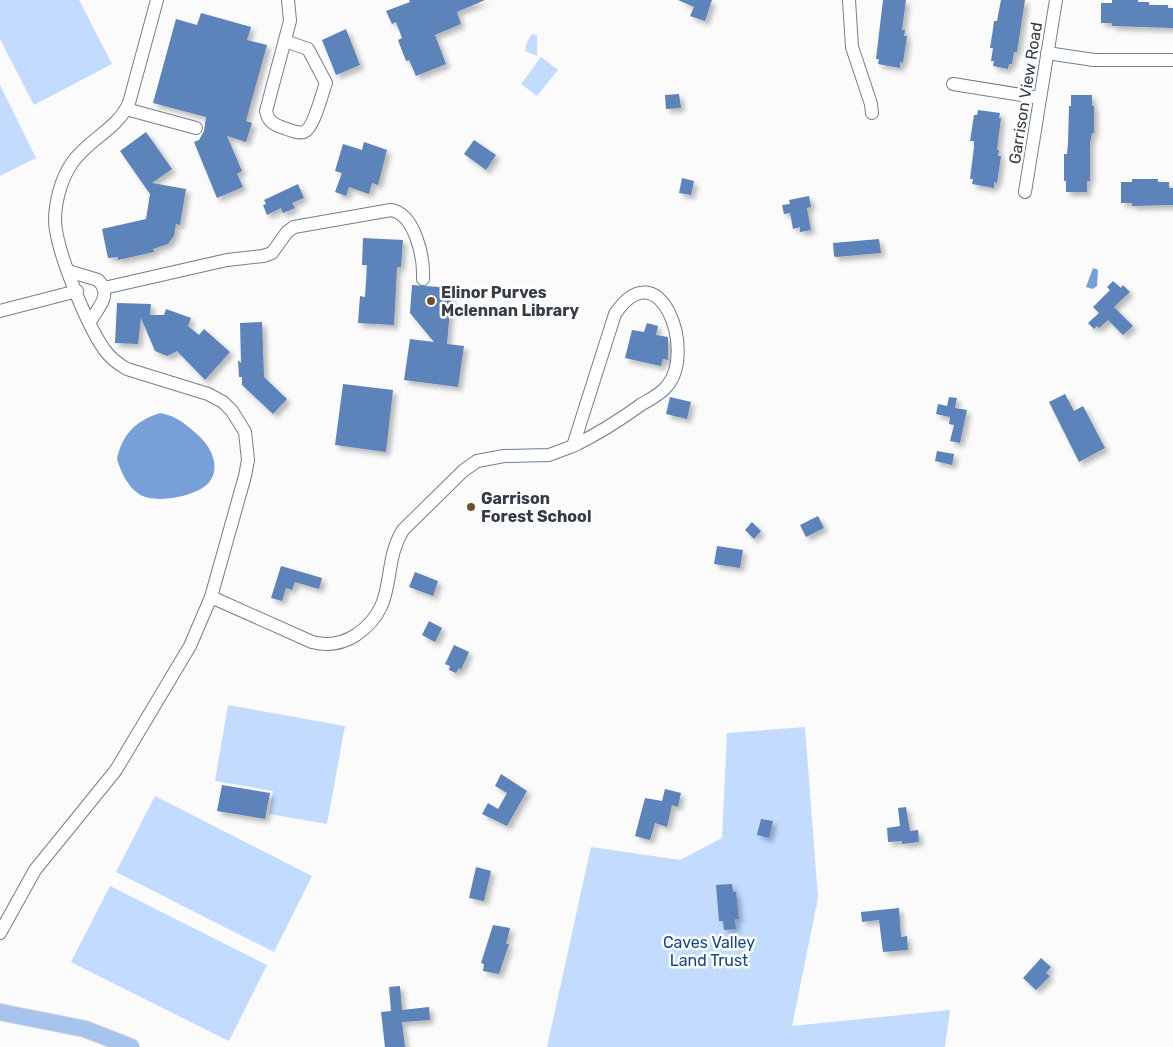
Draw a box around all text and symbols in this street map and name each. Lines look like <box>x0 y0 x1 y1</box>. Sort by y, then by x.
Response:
street label: Garrison View Road <box>1005 21 1046 166</box>
place label: Elinor Purves Mclennan Library <box>441 283 580 320</box>
marker: Elinor Purves Mclennan Library <box>425 295 437 307</box>
place label: Garrison Forest School <box>481 489 591 526</box>
marker: Garrison Forest School <box>465 501 477 513</box>
park label: Caves Valley Land Trust <box>663 933 755 970</box>

